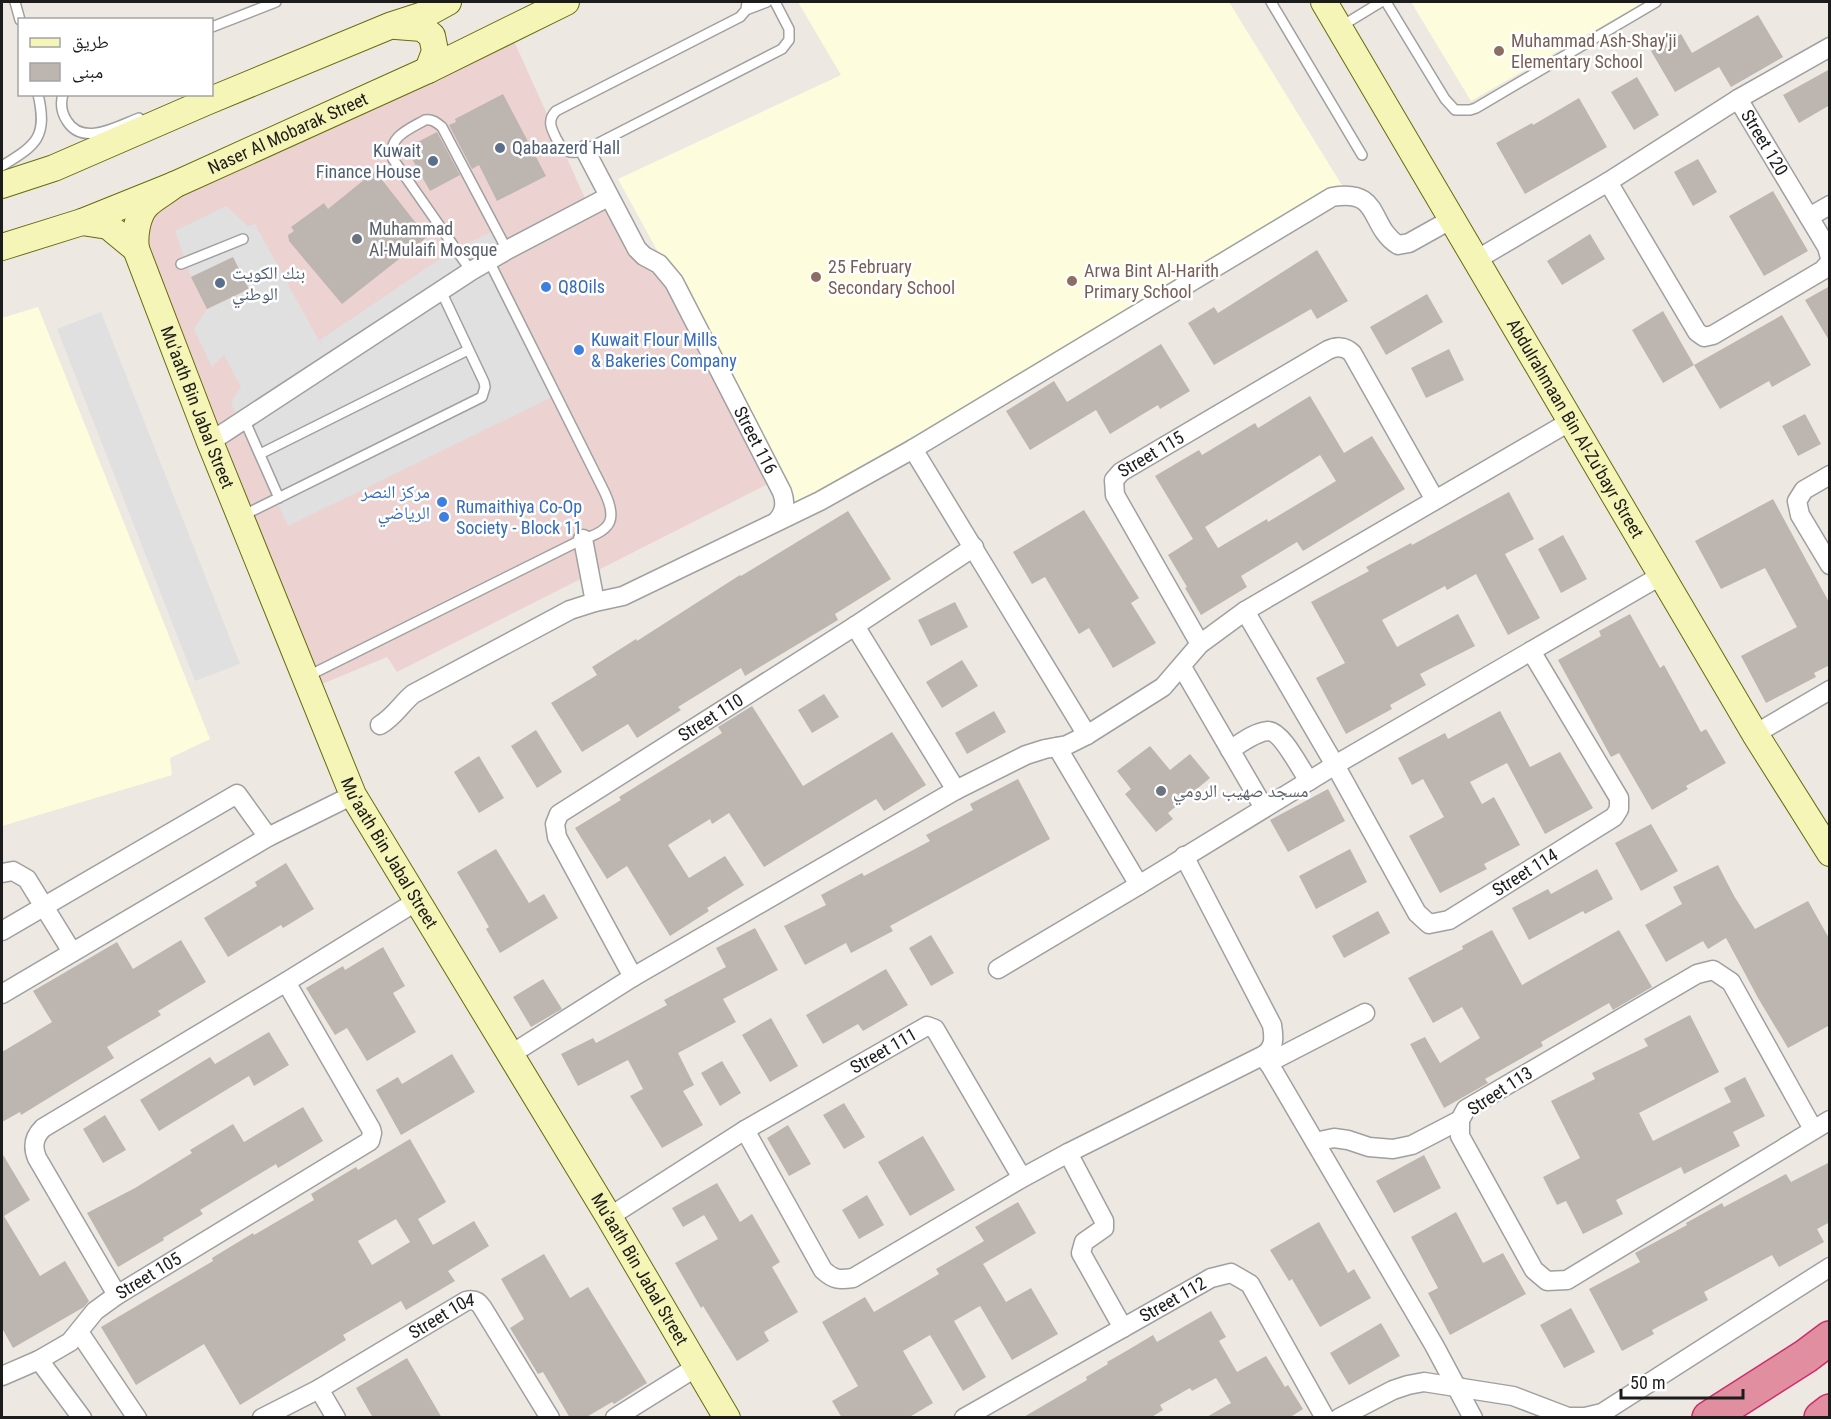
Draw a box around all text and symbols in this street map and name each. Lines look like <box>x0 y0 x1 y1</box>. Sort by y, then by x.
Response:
legend <box>18 18 213 96</box>
place label: Muhammad Ash-Shay'ji Elementary School <box>1511 30 1677 72</box>
text: طريق <box>72 31 109 53</box>
marker: Muhammad Ash-Shay'ji Elementary School <box>1492 44 1506 58</box>
text: مبنى <box>72 61 103 83</box>
street label: Naser Al Mobarak Street <box>204 88 371 178</box>
street label: Street 120 <box>1737 106 1793 179</box>
place label: Qabaazerd Hall <box>512 137 620 158</box>
place label: Kuwait Finance House <box>316 140 421 182</box>
marker: Qabaazerd Hall <box>493 141 507 155</box>
marker: Kuwait Finance House <box>426 154 440 168</box>
place label: Muhammad Al-Mulaifi Mosque <box>369 218 497 260</box>
marker: Muhammad Al-Mulaifi Mosque <box>350 232 364 246</box>
place label: 25 February Secondary School <box>828 256 955 298</box>
place label: Arwa Bint Al-Harith Primary School <box>1084 260 1219 302</box>
place label: بنك الكويت الوطني <box>232 262 305 309</box>
marker: 25 February Secondary School <box>809 270 823 284</box>
marker: Arwa Bint Al-Harith Primary School <box>1065 274 1079 288</box>
marker: بنك الكويت الوطني <box>213 276 227 290</box>
place label: Q8Oils <box>558 276 605 297</box>
marker: Q8Oils <box>539 280 553 294</box>
street label: Abdulrahmaan Bin Al-Zu'bayr Street <box>1503 315 1648 542</box>
street label: Mu'aath Bin Jabal Street <box>157 323 239 491</box>
place label: Kuwait Flour Mills & Bakeries Company <box>591 329 737 371</box>
marker: Kuwait Flour Mills & Bakeries Company <box>572 343 586 357</box>
street label: Street 116 <box>730 403 782 477</box>
street label: Street 115 <box>1114 426 1188 481</box>
place label: مركز النصر الرياضي <box>360 481 430 528</box>
marker: مركز النصر الرياضي <box>435 495 449 509</box>
place label: Rumaithiya Co-Op Society - Block 11 <box>456 496 582 538</box>
marker: Rumaithiya Co-Op Society - Block 11 <box>437 510 451 524</box>
street label: Street 110 <box>674 689 747 746</box>
street label: Mu'aath Bin Jabal Street <box>337 774 442 932</box>
place label: مسجد صهيب الرومي <box>1173 780 1309 806</box>
marker: مسجد صهيب الرومي <box>1154 784 1168 798</box>
street label: Street 114 <box>1488 844 1561 900</box>
street label: Street 111 <box>846 1023 920 1078</box>
street label: Street 113 <box>1463 1062 1536 1119</box>
street label: Mu'aath Bin Jabal Street <box>587 1189 693 1349</box>
street label: Street 105 <box>112 1247 185 1303</box>
street label: Street 112 <box>1136 1272 1210 1326</box>
street label: Street 104 <box>405 1289 475 1343</box>
scale bar <box>1621 1362 1742 1400</box>
text: 50 m <box>1630 1372 1665 1393</box>

